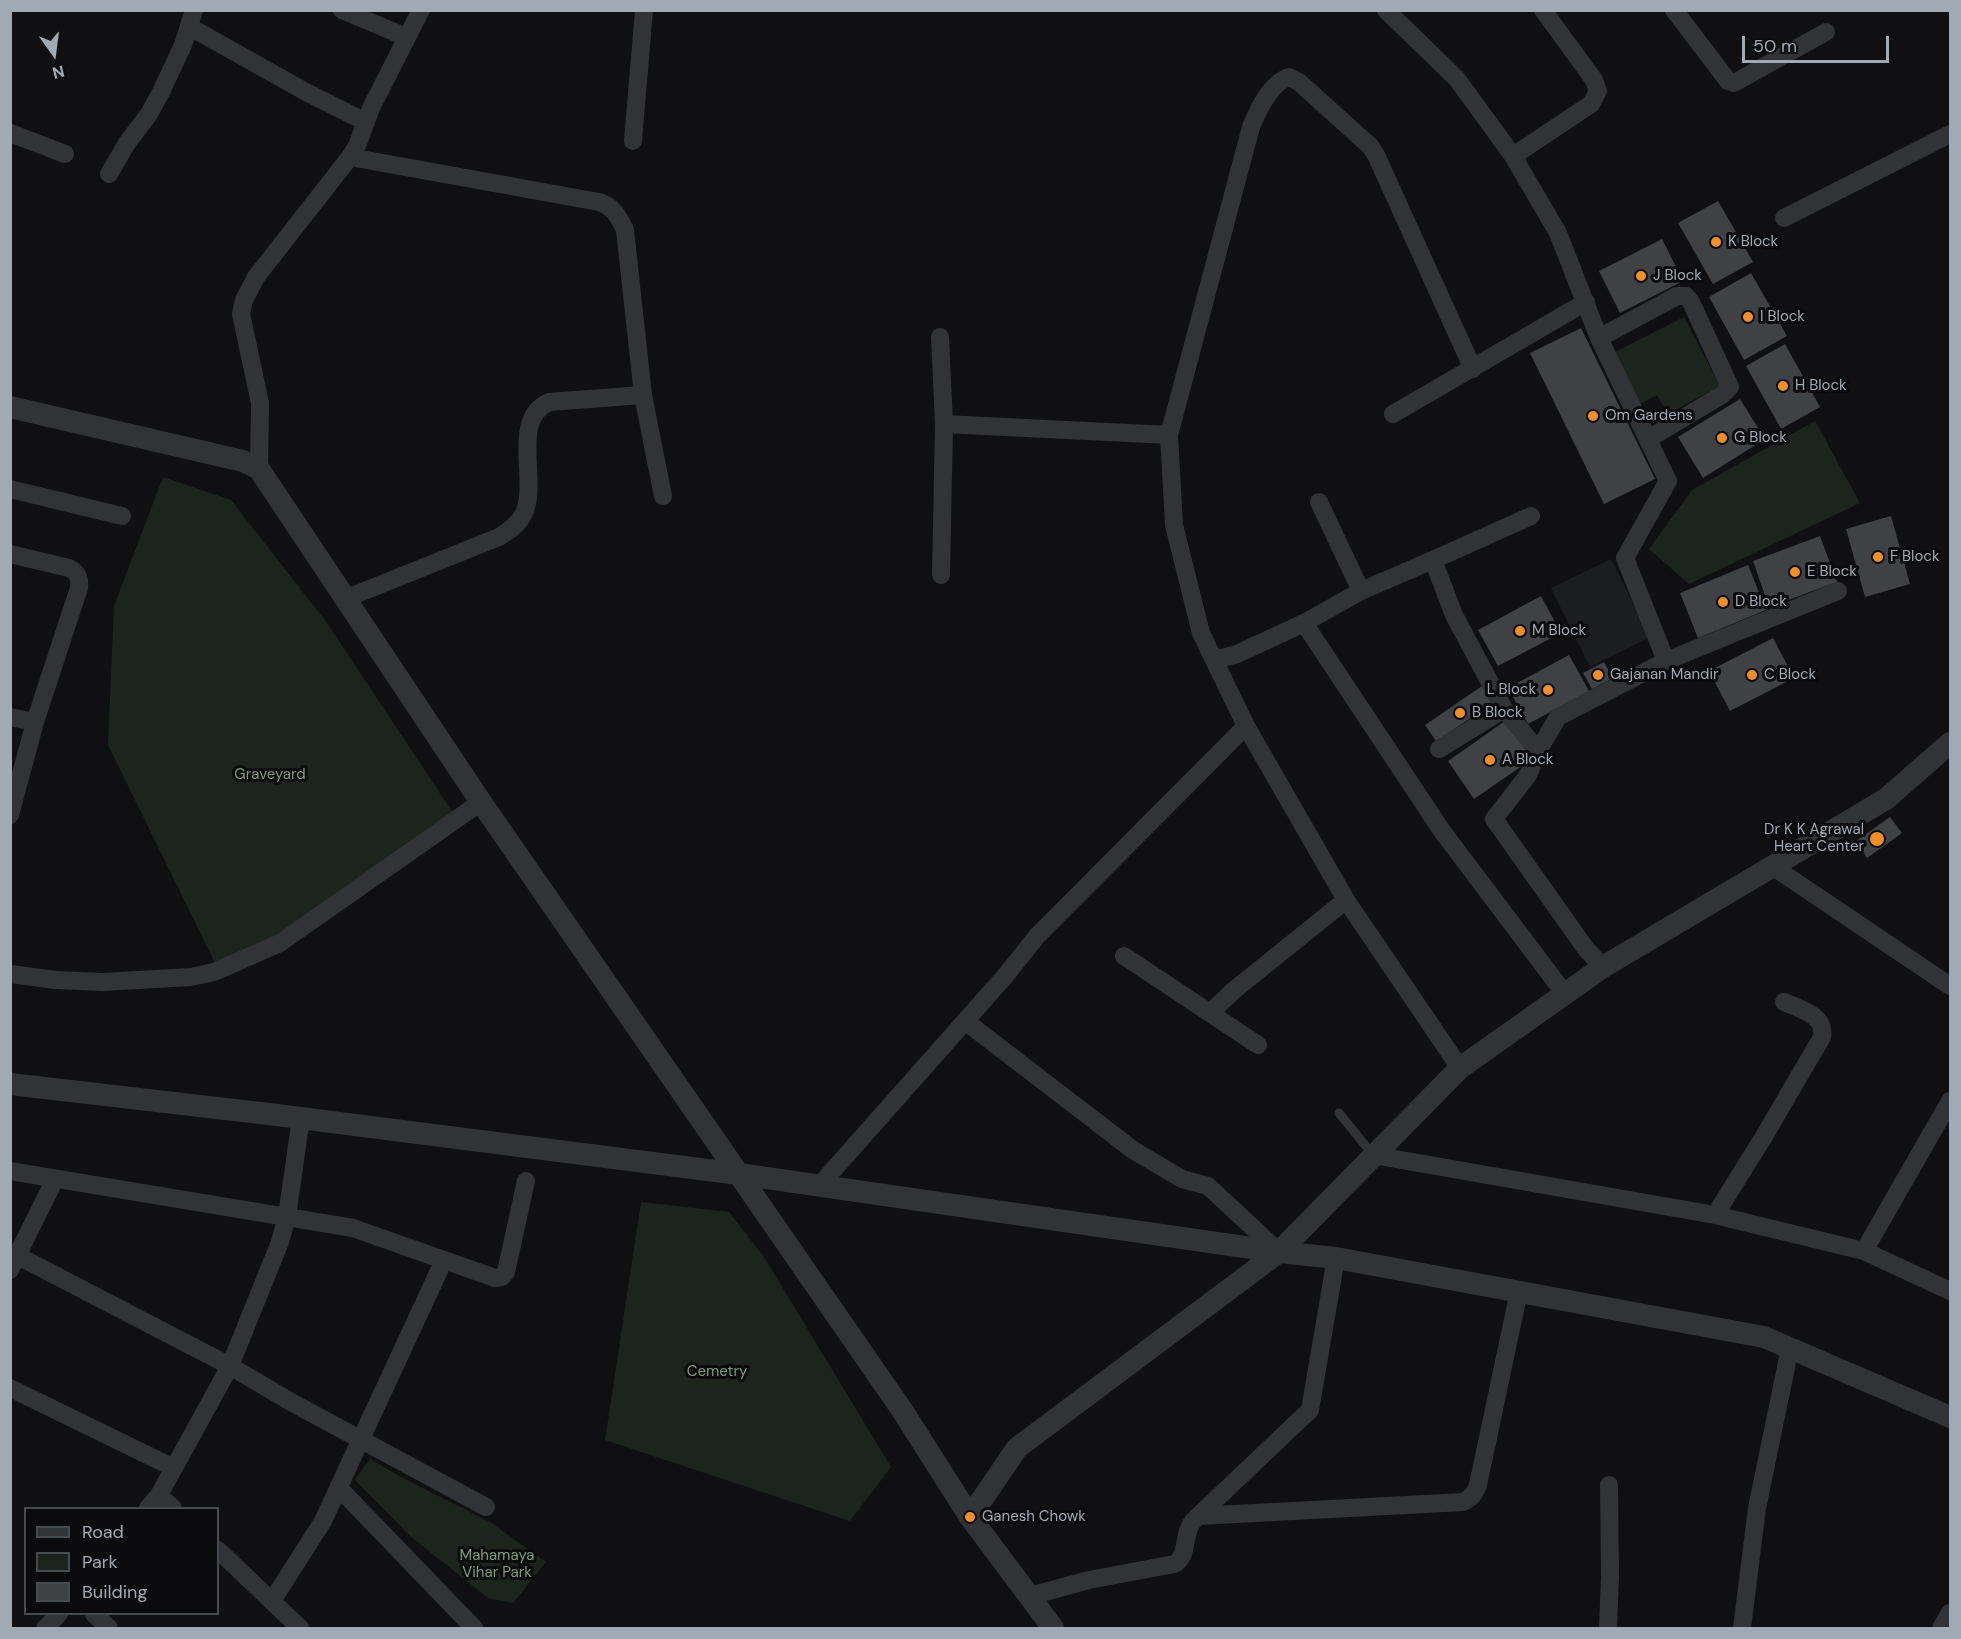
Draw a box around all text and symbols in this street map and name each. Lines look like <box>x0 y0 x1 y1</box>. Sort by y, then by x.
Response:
north arrow <box>24 24 84 84</box>
scale bar <box>1745 24 1892 62</box>
text: 50 m <box>1753 34 1797 58</box>
text: N <box>50 60 67 84</box>
place label: K Block <box>1728 233 1778 251</box>
marker: K Block <box>1709 235 1723 249</box>
place label: J Block <box>1653 267 1702 285</box>
marker: J Block <box>1634 269 1648 283</box>
place label: I Block <box>1760 308 1805 326</box>
marker: I Block <box>1741 310 1755 324</box>
place label: H Block <box>1795 377 1847 395</box>
marker: H Block <box>1776 379 1790 393</box>
place label: Om Gardens <box>1605 407 1693 425</box>
marker: Om Gardens <box>1586 409 1600 423</box>
place label: G Block <box>1734 429 1787 447</box>
marker: G Block <box>1715 431 1729 445</box>
place label: F Block <box>1890 548 1939 566</box>
marker: F Block <box>1871 550 1885 564</box>
place label: E Block <box>1807 563 1857 581</box>
marker: E Block <box>1788 565 1802 579</box>
place label: D Block <box>1735 593 1787 611</box>
marker: D Block <box>1716 595 1730 609</box>
place label: M Block <box>1532 622 1586 640</box>
marker: M Block <box>1513 624 1527 638</box>
place label: Gajanan Mandir <box>1610 666 1719 684</box>
place label: C Block <box>1764 666 1816 684</box>
marker: Gajanan Mandir <box>1591 668 1605 682</box>
marker: C Block <box>1745 668 1759 682</box>
place label: L Block <box>1487 681 1536 699</box>
marker: L Block <box>1541 683 1555 697</box>
place label: B Block <box>1472 704 1522 722</box>
marker: B Block <box>1453 706 1467 720</box>
place label: A Block <box>1502 751 1553 769</box>
marker: A Block <box>1483 753 1497 767</box>
park label: Graveyard <box>234 766 306 784</box>
place label: Dr K K Agrawal Heart Center <box>1764 821 1864 856</box>
marker: Dr K K Agrawal Heart Center <box>1868 830 1886 848</box>
park label: Cemetry <box>687 1363 747 1381</box>
legend <box>24 1507 219 1615</box>
place label: Ganesh Chowk <box>982 1508 1086 1526</box>
marker: Ganesh Chowk <box>963 1510 977 1524</box>
text: Road <box>82 1520 124 1544</box>
park label: Mahamaya Vihar Park <box>460 1547 534 1582</box>
text: Park <box>82 1550 118 1574</box>
text: Building <box>82 1580 147 1604</box>

